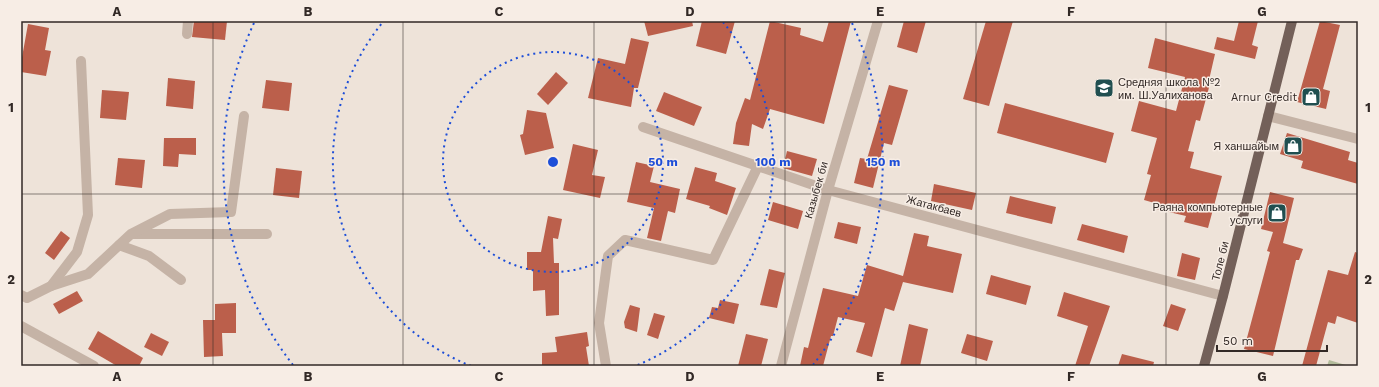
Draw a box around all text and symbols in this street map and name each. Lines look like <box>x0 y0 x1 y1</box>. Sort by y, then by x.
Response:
text: A <box>113 4 122 19</box>
text: B <box>304 4 313 19</box>
text: C <box>495 4 504 19</box>
text: D <box>685 4 695 19</box>
text: E <box>876 4 884 19</box>
text: F <box>1067 4 1075 19</box>
text: G <box>1257 4 1267 19</box>
place label: Средняя школа №2 им. Ш.Уалиханова <box>1118 76 1220 102</box>
school or university icon: Средняя школа №2 им. Ш.Уалиханова <box>1093 77 1115 99</box>
shop icon: Arnur Credit <box>1300 86 1322 108</box>
place label: Arnur Credit <box>1231 91 1297 104</box>
text: 1 <box>8 100 14 115</box>
text: 1 <box>1365 100 1371 115</box>
shop icon: Я ханшайым <box>1282 135 1304 157</box>
place label: Я ханшайым <box>1213 140 1279 153</box>
centre of rings <box>546 155 560 169</box>
text: 50 m <box>648 155 678 169</box>
text: 100 m <box>755 155 791 169</box>
text: 150 m <box>866 155 900 169</box>
street label: Казыбек би <box>802 160 831 220</box>
street label: Жатакбаев <box>905 193 963 220</box>
place label: Раяна компьютерные услуги <box>1152 201 1263 227</box>
shop icon: Раяна компьютерные услуги <box>1266 202 1288 224</box>
street label: Толе би <box>1209 240 1232 282</box>
text: 2 <box>7 272 15 287</box>
text: 2 <box>1364 272 1372 287</box>
scale bar <box>1217 327 1327 353</box>
text: 50 m <box>1223 334 1253 348</box>
text: A <box>113 369 122 384</box>
text: B <box>304 369 313 384</box>
text: C <box>495 369 504 384</box>
text: D <box>685 369 695 384</box>
text: E <box>876 369 884 384</box>
text: F <box>1067 369 1075 384</box>
text: G <box>1257 369 1267 384</box>

